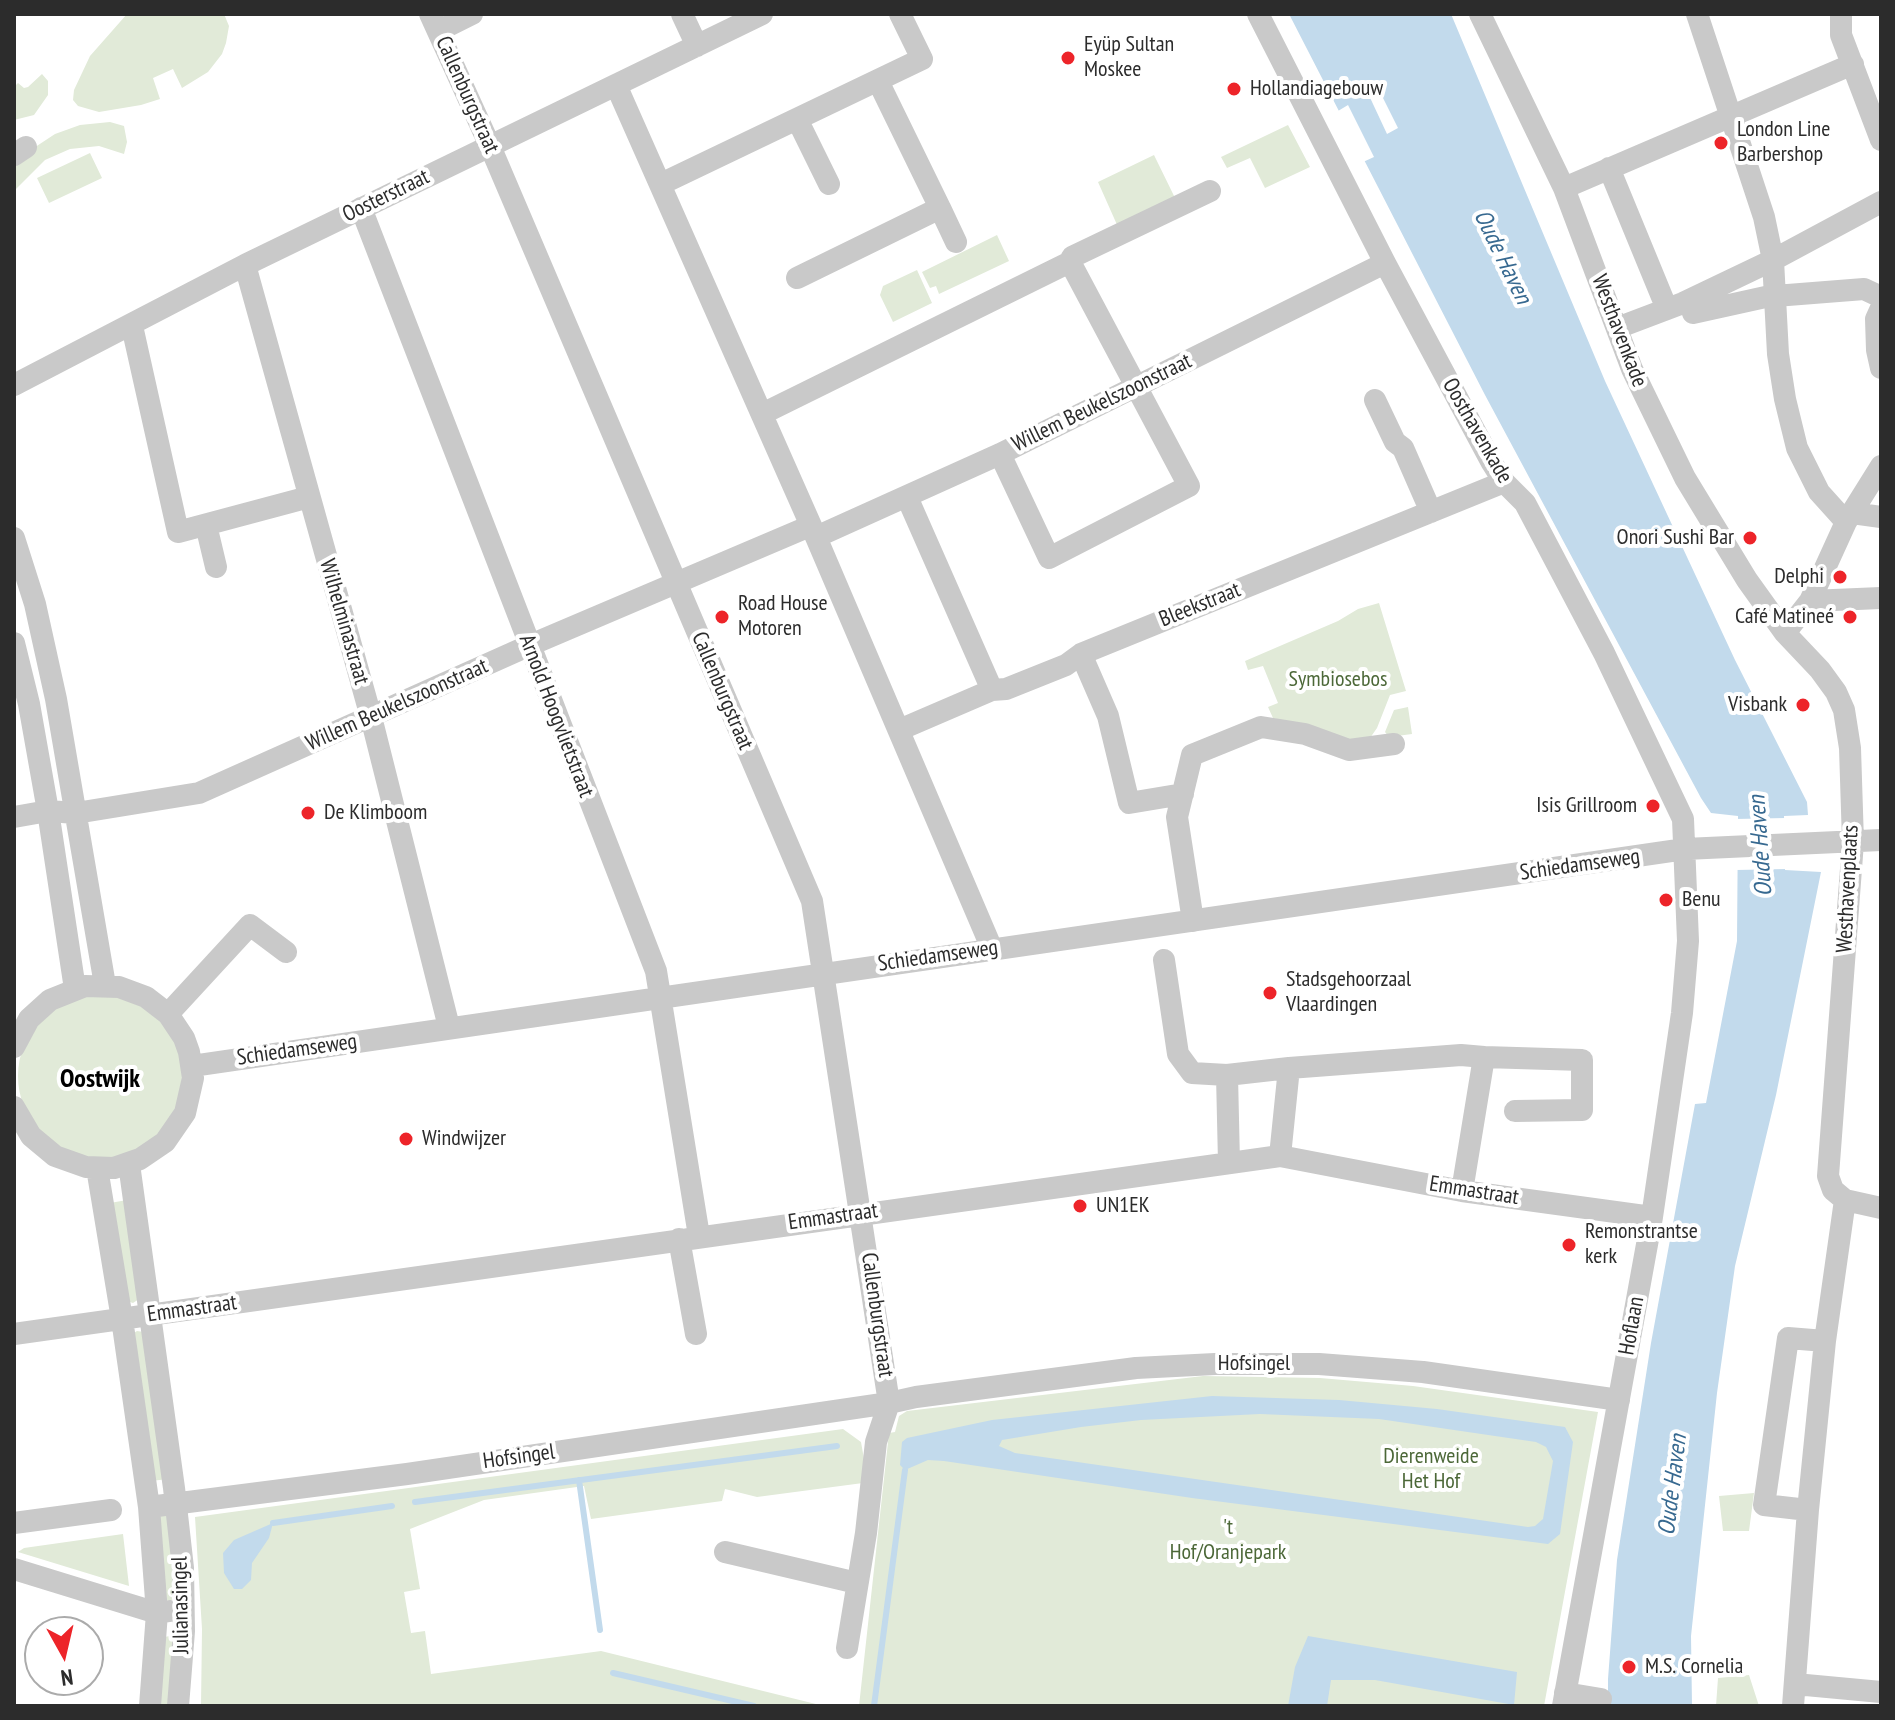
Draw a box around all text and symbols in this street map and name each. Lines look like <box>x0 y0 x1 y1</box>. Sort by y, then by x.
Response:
street label: Callenburgstraat <box>429 32 505 158</box>
place label: Eyüp Sultan Moskee <box>1084 32 1174 84</box>
marker: Eyüp Sultan Moskee <box>1059 49 1077 67</box>
place label: Hollandiagebouw <box>1250 76 1383 102</box>
marker: Hollandiagebouw <box>1225 80 1243 98</box>
place label: London Line Barbershop <box>1737 117 1830 168</box>
marker: London Line Barbershop <box>1712 134 1730 152</box>
street label: Oosterstraat <box>338 164 434 228</box>
water label: Oude Haven <box>1467 205 1537 309</box>
street label: Westhavenkade <box>1585 271 1653 391</box>
street label: Willem Beukelszoonstraat <box>1008 348 1196 458</box>
street label: Oosthavenkade <box>1436 374 1518 488</box>
place label: Onori Sushi Bar <box>1617 525 1734 551</box>
marker: Onori Sushi Bar <box>1741 529 1759 547</box>
street label: Wilhelminastraat <box>313 556 375 688</box>
place label: Delphi <box>1774 564 1824 590</box>
marker: Delphi <box>1831 568 1849 586</box>
street label: Bleekstraat <box>1156 577 1244 633</box>
place label: Road House Motoren <box>738 591 828 642</box>
place label: Café Matineé <box>1735 604 1834 630</box>
marker: Road House Motoren <box>713 608 731 626</box>
marker: Café Matineé <box>1841 608 1859 626</box>
street label: Callenburgstraat <box>685 628 759 754</box>
street label: Arnold Hoogvlietstraat <box>513 631 599 801</box>
street label: Willem Beukelszoonstraat <box>302 653 492 757</box>
park label: Symbiosebos <box>1289 667 1387 693</box>
place label: Visbank <box>1728 692 1787 718</box>
marker: Visbank <box>1794 696 1812 714</box>
place label: Isis Grillroom <box>1536 793 1637 819</box>
water label: Oude Haven <box>1743 795 1779 897</box>
marker: Isis Grillroom <box>1644 797 1662 815</box>
place label: De Klimboom <box>324 800 427 826</box>
marker: De Klimboom <box>299 804 317 822</box>
street label: Westhavenplaats <box>1831 824 1865 954</box>
street label: Schiedamseweg <box>1518 844 1642 886</box>
place label: Benu <box>1682 887 1721 913</box>
marker: Benu <box>1657 891 1675 909</box>
street label: Schiedamseweg <box>876 935 1000 977</box>
place label: Stadsgehoorzaal Vlaardingen <box>1286 967 1411 1018</box>
marker: Stadsgehoorzaal Vlaardingen <box>1261 984 1279 1002</box>
street label: Schiedamseweg <box>235 1029 359 1071</box>
district label: Oostwijk <box>60 1064 140 1096</box>
place label: Windwijzer <box>422 1126 506 1152</box>
marker: Windwijzer <box>397 1130 415 1148</box>
street label: Emmastraat <box>1427 1171 1521 1211</box>
place label: UN1EK <box>1096 1193 1149 1219</box>
marker: UN1EK <box>1071 1197 1089 1215</box>
street label: Emmastraat <box>787 1198 879 1236</box>
place label: Remonstrantse kerk <box>1585 1219 1698 1270</box>
marker: Remonstrantse kerk <box>1560 1236 1578 1254</box>
street label: Callenburgstraat <box>855 1251 899 1379</box>
street label: Emmastraat <box>146 1290 238 1328</box>
street label: Hoflaan <box>1614 1295 1650 1357</box>
street label: Hofsingel <box>1218 1351 1290 1377</box>
water label: Oude Haven <box>1653 1433 1693 1537</box>
street label: Hofsingel <box>481 1439 557 1475</box>
park label: Dierenweide Het Hof <box>1383 1444 1479 1496</box>
park label: 't Hof/Oranjepark <box>1170 1515 1286 1566</box>
street label: Julianasingel <box>167 1556 195 1654</box>
north arrow <box>24 1616 104 1696</box>
place label: M.S. Cornelia <box>1645 1654 1743 1680</box>
marker: M.S. Cornelia <box>1620 1658 1638 1676</box>
text: N <box>59 1663 75 1692</box>

